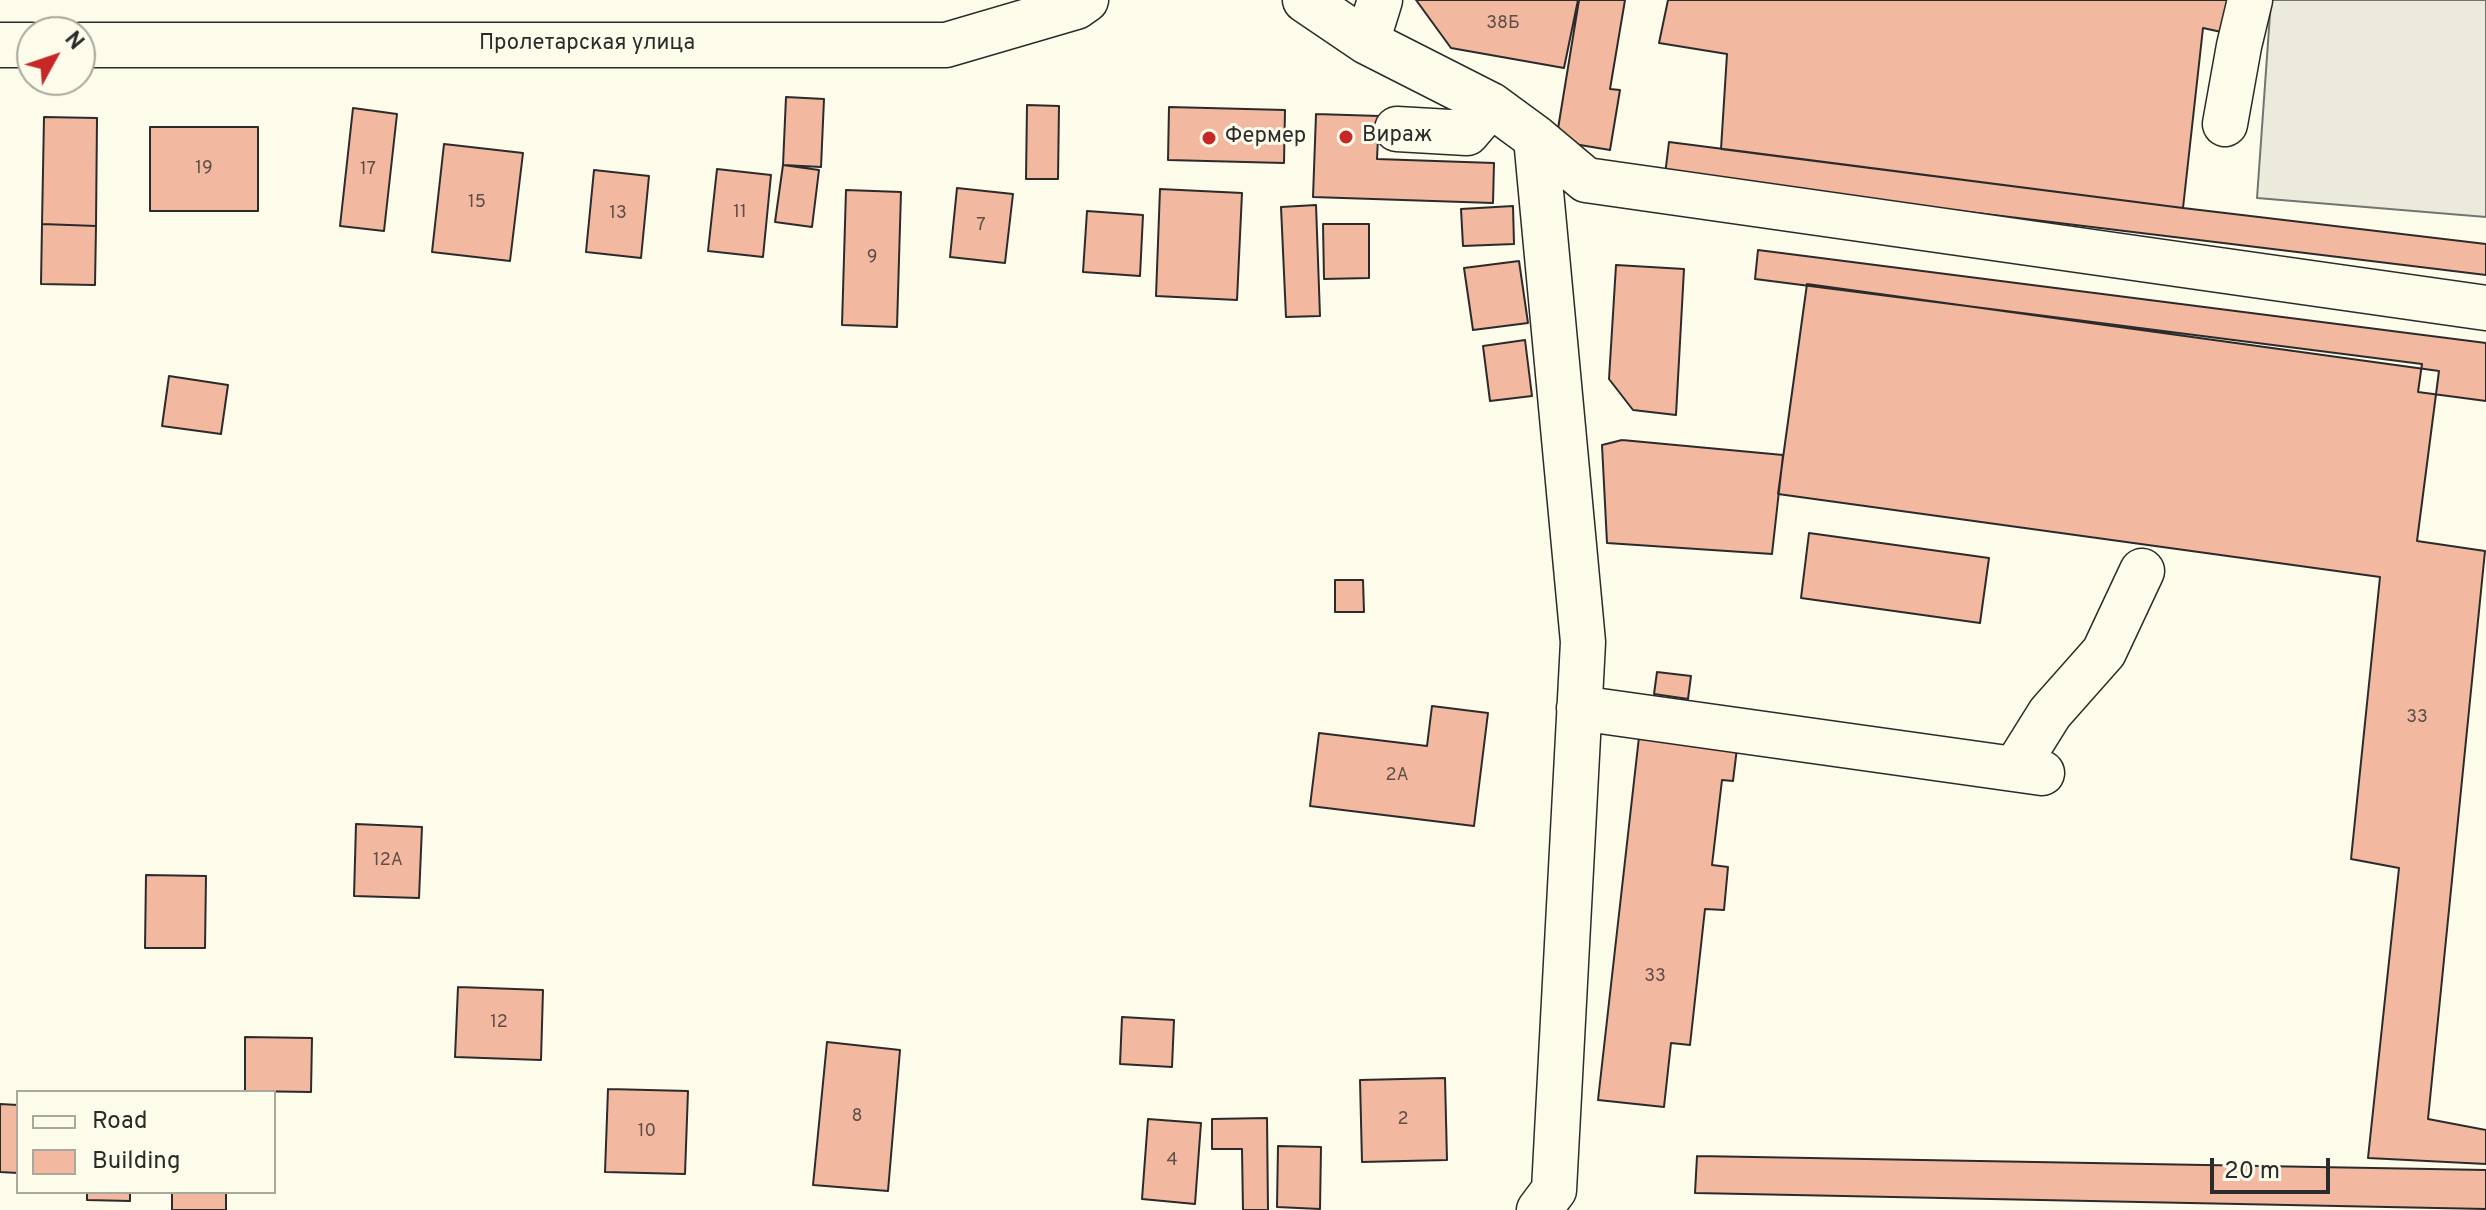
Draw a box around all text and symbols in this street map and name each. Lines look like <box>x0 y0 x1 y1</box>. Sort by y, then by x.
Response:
house number: 38Б <box>1486 13 1520 35</box>
north arrow <box>16 16 96 96</box>
text: N <box>58 27 89 56</box>
street label: Пролетарская улица <box>479 32 695 58</box>
place label: Вираж <box>1362 124 1432 150</box>
place label: Фермер <box>1225 125 1306 151</box>
marker: Вираж <box>1337 128 1355 146</box>
marker: Фермер <box>1200 129 1218 147</box>
house number: 19 <box>195 158 213 180</box>
house number: 17 <box>360 159 376 181</box>
house number: 15 <box>468 192 486 214</box>
house number: 11 <box>733 202 747 224</box>
house number: 13 <box>609 203 627 225</box>
house number: 7 <box>976 215 986 237</box>
house number: 9 <box>867 247 877 269</box>
house number: 33 <box>2406 707 2428 729</box>
house number: 2А <box>1385 765 1409 787</box>
house number: 12А <box>373 850 403 872</box>
house number: 33 <box>1644 966 1666 988</box>
house number: 12 <box>490 1012 508 1034</box>
legend <box>16 1090 276 1194</box>
house number: 8 <box>852 1106 862 1128</box>
text: Road <box>92 1107 148 1137</box>
house number: 2 <box>1397 1109 1409 1131</box>
house number: 10 <box>638 1121 656 1143</box>
scale bar <box>2214 1142 2334 1192</box>
text: Building <box>92 1147 181 1177</box>
house number: 4 <box>1166 1150 1178 1172</box>
text: 20 m <box>2224 1157 2280 1187</box>

